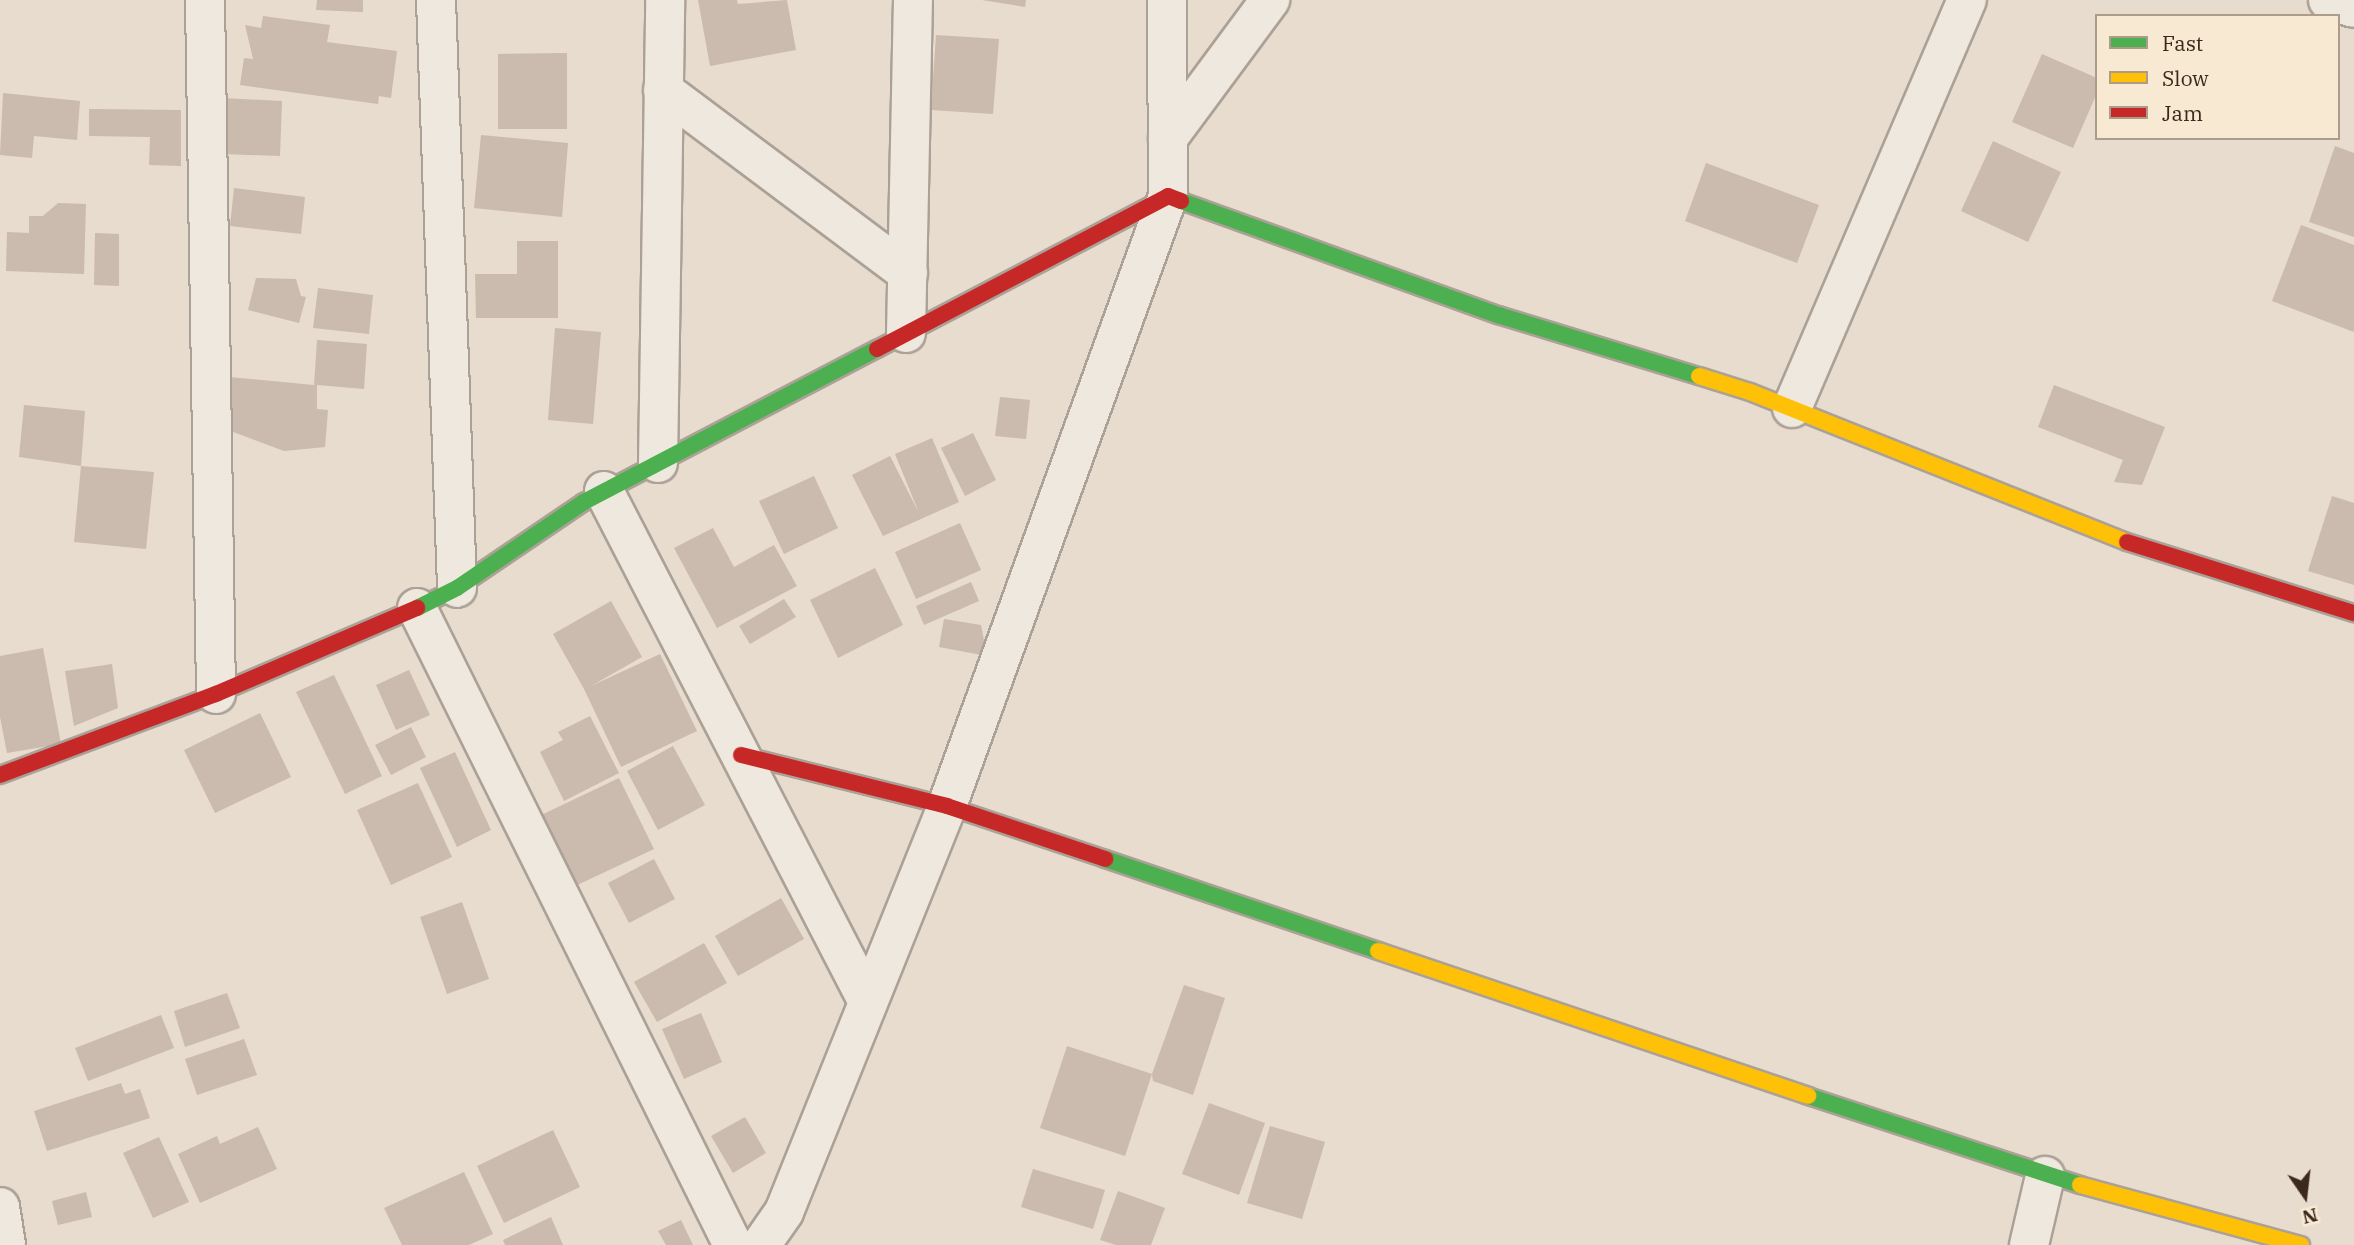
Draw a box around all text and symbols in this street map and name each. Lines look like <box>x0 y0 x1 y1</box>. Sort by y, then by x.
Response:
legend <box>2095 14 2340 140</box>
text: Fast <box>2162 29 2203 57</box>
text: Slow <box>2162 64 2209 92</box>
text: Jam <box>2162 99 2203 127</box>
north arrow <box>2270 1161 2340 1231</box>
text: N <box>2300 1203 2320 1230</box>

